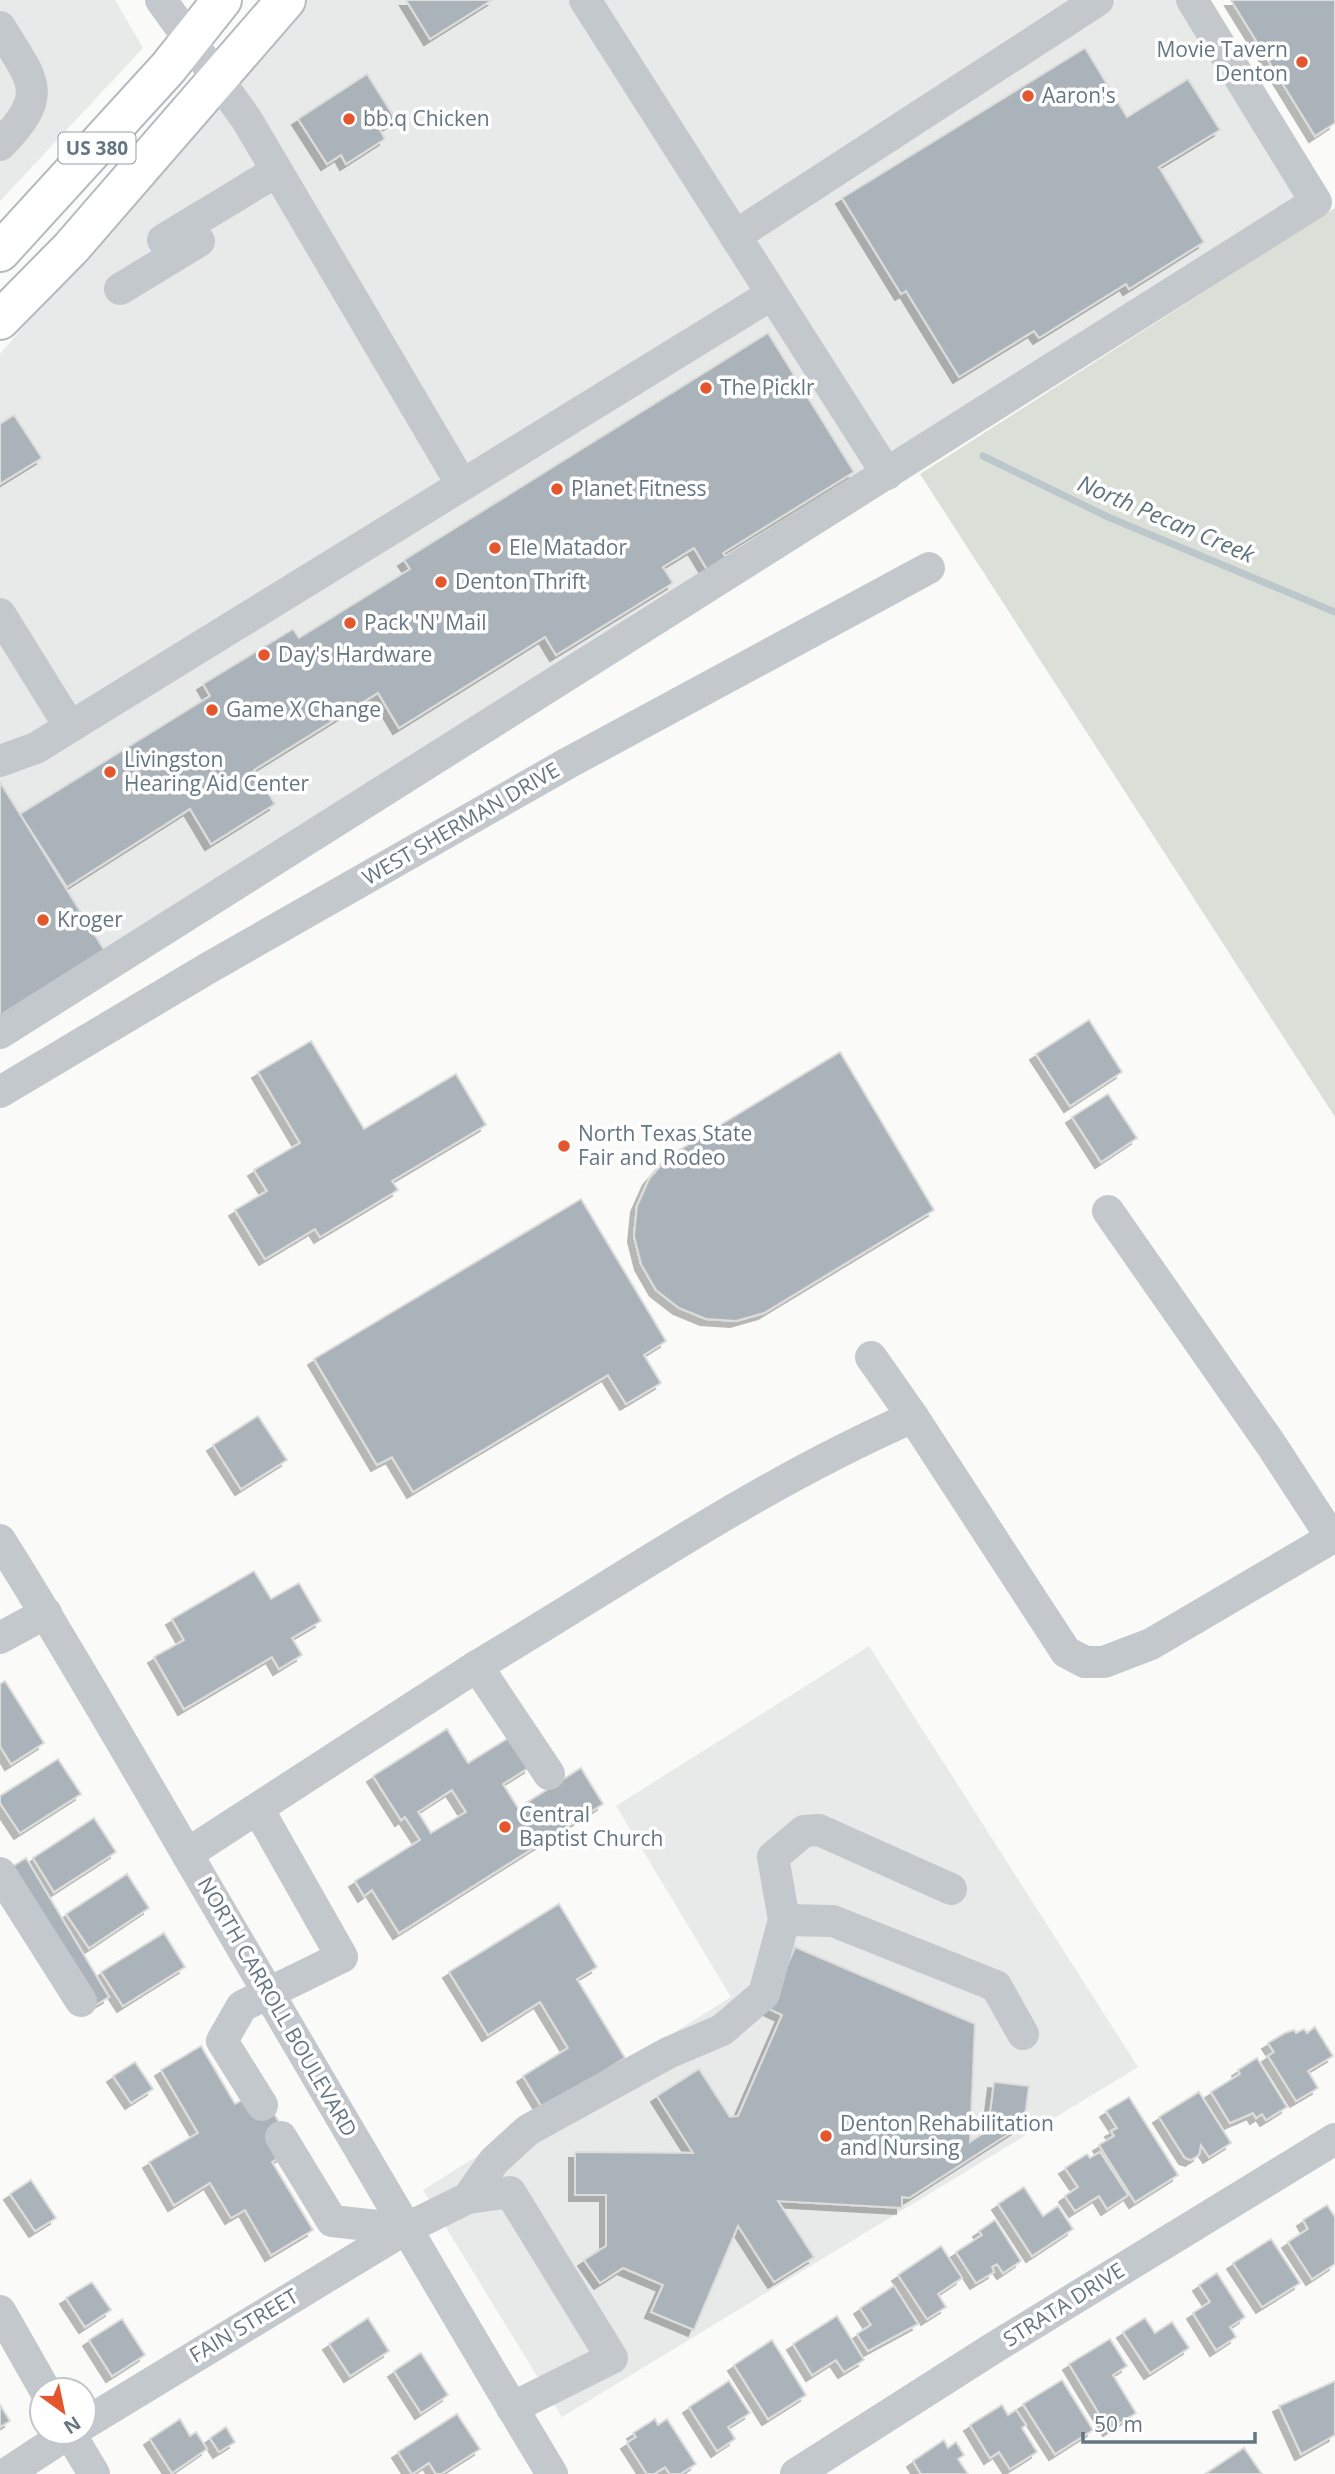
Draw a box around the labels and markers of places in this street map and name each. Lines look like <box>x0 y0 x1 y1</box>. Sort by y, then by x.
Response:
place label: Movie Tavern Denton <box>1156 35 1288 87</box>
marker: Movie Tavern Denton <box>1294 54 1310 70</box>
place label: Aaron's <box>1042 81 1116 109</box>
marker: Aaron's <box>1020 88 1036 104</box>
place label: bb.q Chicken <box>363 104 490 132</box>
marker: bb.q Chicken <box>341 111 357 127</box>
place label: The Picklr <box>720 373 815 401</box>
marker: The Picklr <box>698 380 714 396</box>
place label: Planet Fitness <box>571 474 707 502</box>
marker: Planet Fitness <box>549 481 565 497</box>
place label: Ele Matador <box>509 533 627 561</box>
marker: Ele Matador <box>487 540 503 556</box>
place label: Denton Thrift <box>455 567 586 595</box>
marker: Denton Thrift <box>433 574 449 590</box>
place label: Pack 'N' Mail <box>364 608 486 636</box>
marker: Pack 'N' Mail <box>342 615 358 631</box>
place label: Day's Hardware <box>278 640 432 668</box>
marker: Day's Hardware <box>256 647 272 663</box>
place label: Game X Change <box>226 695 381 723</box>
marker: Game X Change <box>204 702 220 718</box>
place label: Livingston Hearing Aid Center <box>124 745 310 797</box>
marker: Livingston Hearing Aid Center <box>102 764 118 780</box>
place label: Kroger <box>57 905 123 933</box>
marker: Kroger <box>35 912 51 928</box>
place label: North Texas State Fair and Rodeo <box>578 1119 752 1171</box>
marker: North Texas State Fair and Rodeo <box>556 1138 572 1154</box>
place label: Central Baptist Church <box>519 1800 663 1852</box>
marker: Central Baptist Church <box>497 1819 513 1835</box>
place label: Denton Rehabilitation and Nursing <box>840 2109 1054 2161</box>
marker: Denton Rehabilitation and Nursing <box>818 2128 834 2144</box>

